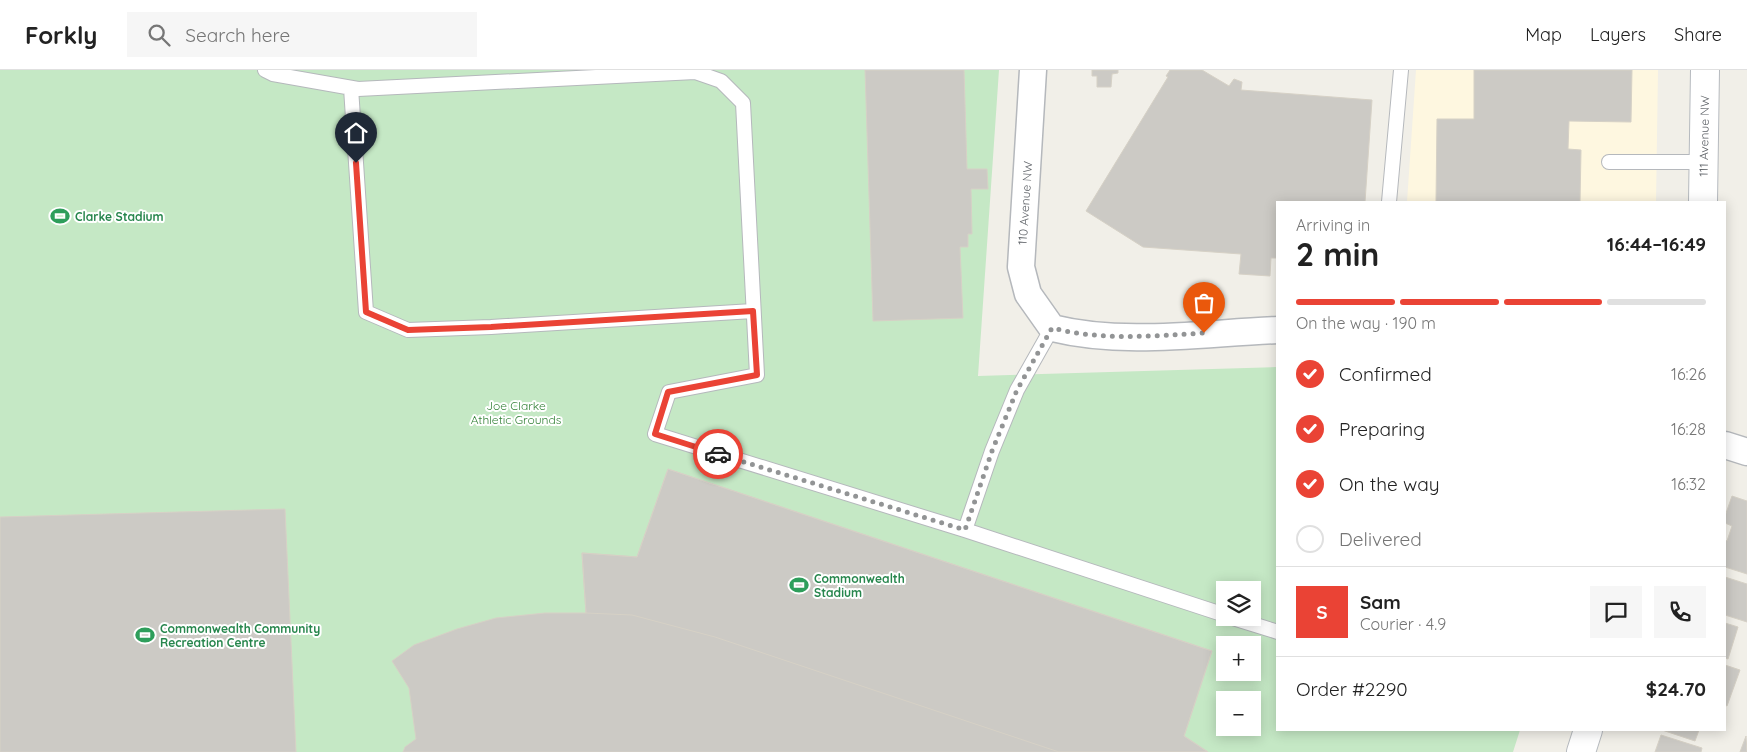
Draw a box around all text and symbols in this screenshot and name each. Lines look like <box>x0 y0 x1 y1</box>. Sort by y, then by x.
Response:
search box <box>127 12 477 57</box>
text: Forkly <box>25 20 97 50</box>
icon: search <box>145 21 173 49</box>
text: Search here <box>185 23 290 47</box>
text: Map <box>1525 23 1562 46</box>
text: Layers <box>1590 23 1646 46</box>
text: Share <box>1674 23 1722 46</box>
street label: 111 Avenue NW <box>1696 95 1712 177</box>
pin <box>335 112 377 163</box>
icon: home <box>342 119 370 147</box>
street label: 110 Avenue NW <box>1015 160 1035 245</box>
sports icon: Clarke Stadium <box>49 205 71 227</box>
place label: Clarke Stadium <box>75 209 164 224</box>
text: Arriving in <box>1296 215 1370 235</box>
text: 16:44–16:49 <box>1607 232 1706 256</box>
text: 2 min <box>1296 234 1379 274</box>
pin <box>1183 282 1225 333</box>
icon: bag <box>1190 289 1218 317</box>
text: On the way · 190 m <box>1296 313 1436 333</box>
icon: check <box>1296 360 1324 388</box>
text: Confirmed <box>1339 362 1432 386</box>
text: 16:26 <box>1671 364 1706 384</box>
park label: Joe Clarke Athletic Grounds <box>471 398 562 427</box>
icon: check <box>1296 415 1324 443</box>
text: Preparing <box>1339 417 1425 441</box>
text: 16:28 <box>1671 419 1706 439</box>
courier <box>693 429 743 479</box>
icon: car <box>704 440 732 468</box>
icon: check <box>1296 470 1324 498</box>
text: On the way <box>1339 472 1440 496</box>
text: 16:32 <box>1671 474 1706 494</box>
text: Delivered <box>1339 527 1422 551</box>
place label: Commonwealth Stadium <box>814 571 905 600</box>
sports icon: Commonwealth Stadium <box>788 574 810 596</box>
map controls <box>1216 581 1261 736</box>
button: layers <box>1216 581 1261 626</box>
button: chat <box>1590 586 1642 638</box>
button: phone <box>1654 586 1706 638</box>
text: Sam <box>1360 590 1401 614</box>
text: S <box>1316 600 1328 624</box>
text: Courier · 4.9 <box>1360 614 1446 634</box>
place label: Commonwealth Community Recreation Centre <box>160 621 320 650</box>
sports icon: Commonwealth Community Recreation Centre <box>134 624 156 646</box>
button: + <box>1216 636 1261 681</box>
text: Order #2290 <box>1296 677 1408 701</box>
text: $24.70 <box>1646 677 1706 701</box>
button: − <box>1216 691 1261 736</box>

